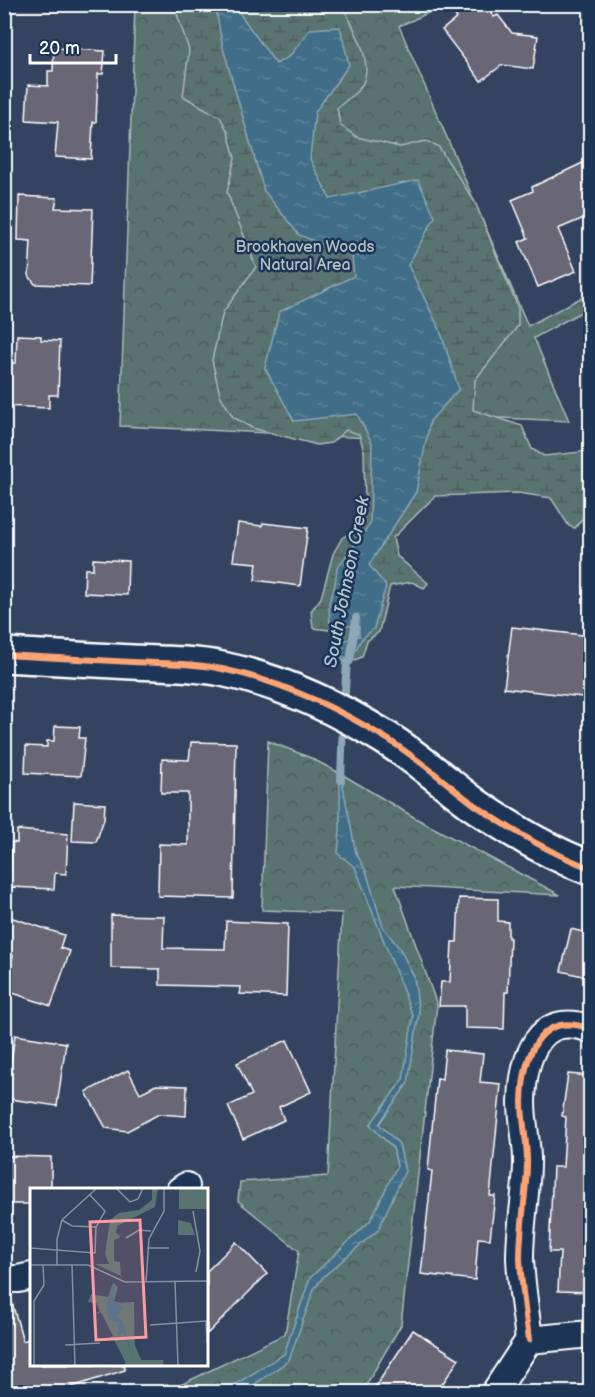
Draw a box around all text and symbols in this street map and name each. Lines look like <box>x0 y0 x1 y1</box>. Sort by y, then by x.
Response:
scale bar <box>30 27 116 65</box>
text: 20 m <box>39 38 80 59</box>
park label: Brookhaven Woods Natural Area <box>236 238 375 275</box>
water label: South Johnson Creek <box>320 493 374 670</box>
inset map <box>30 1188 208 1367</box>

